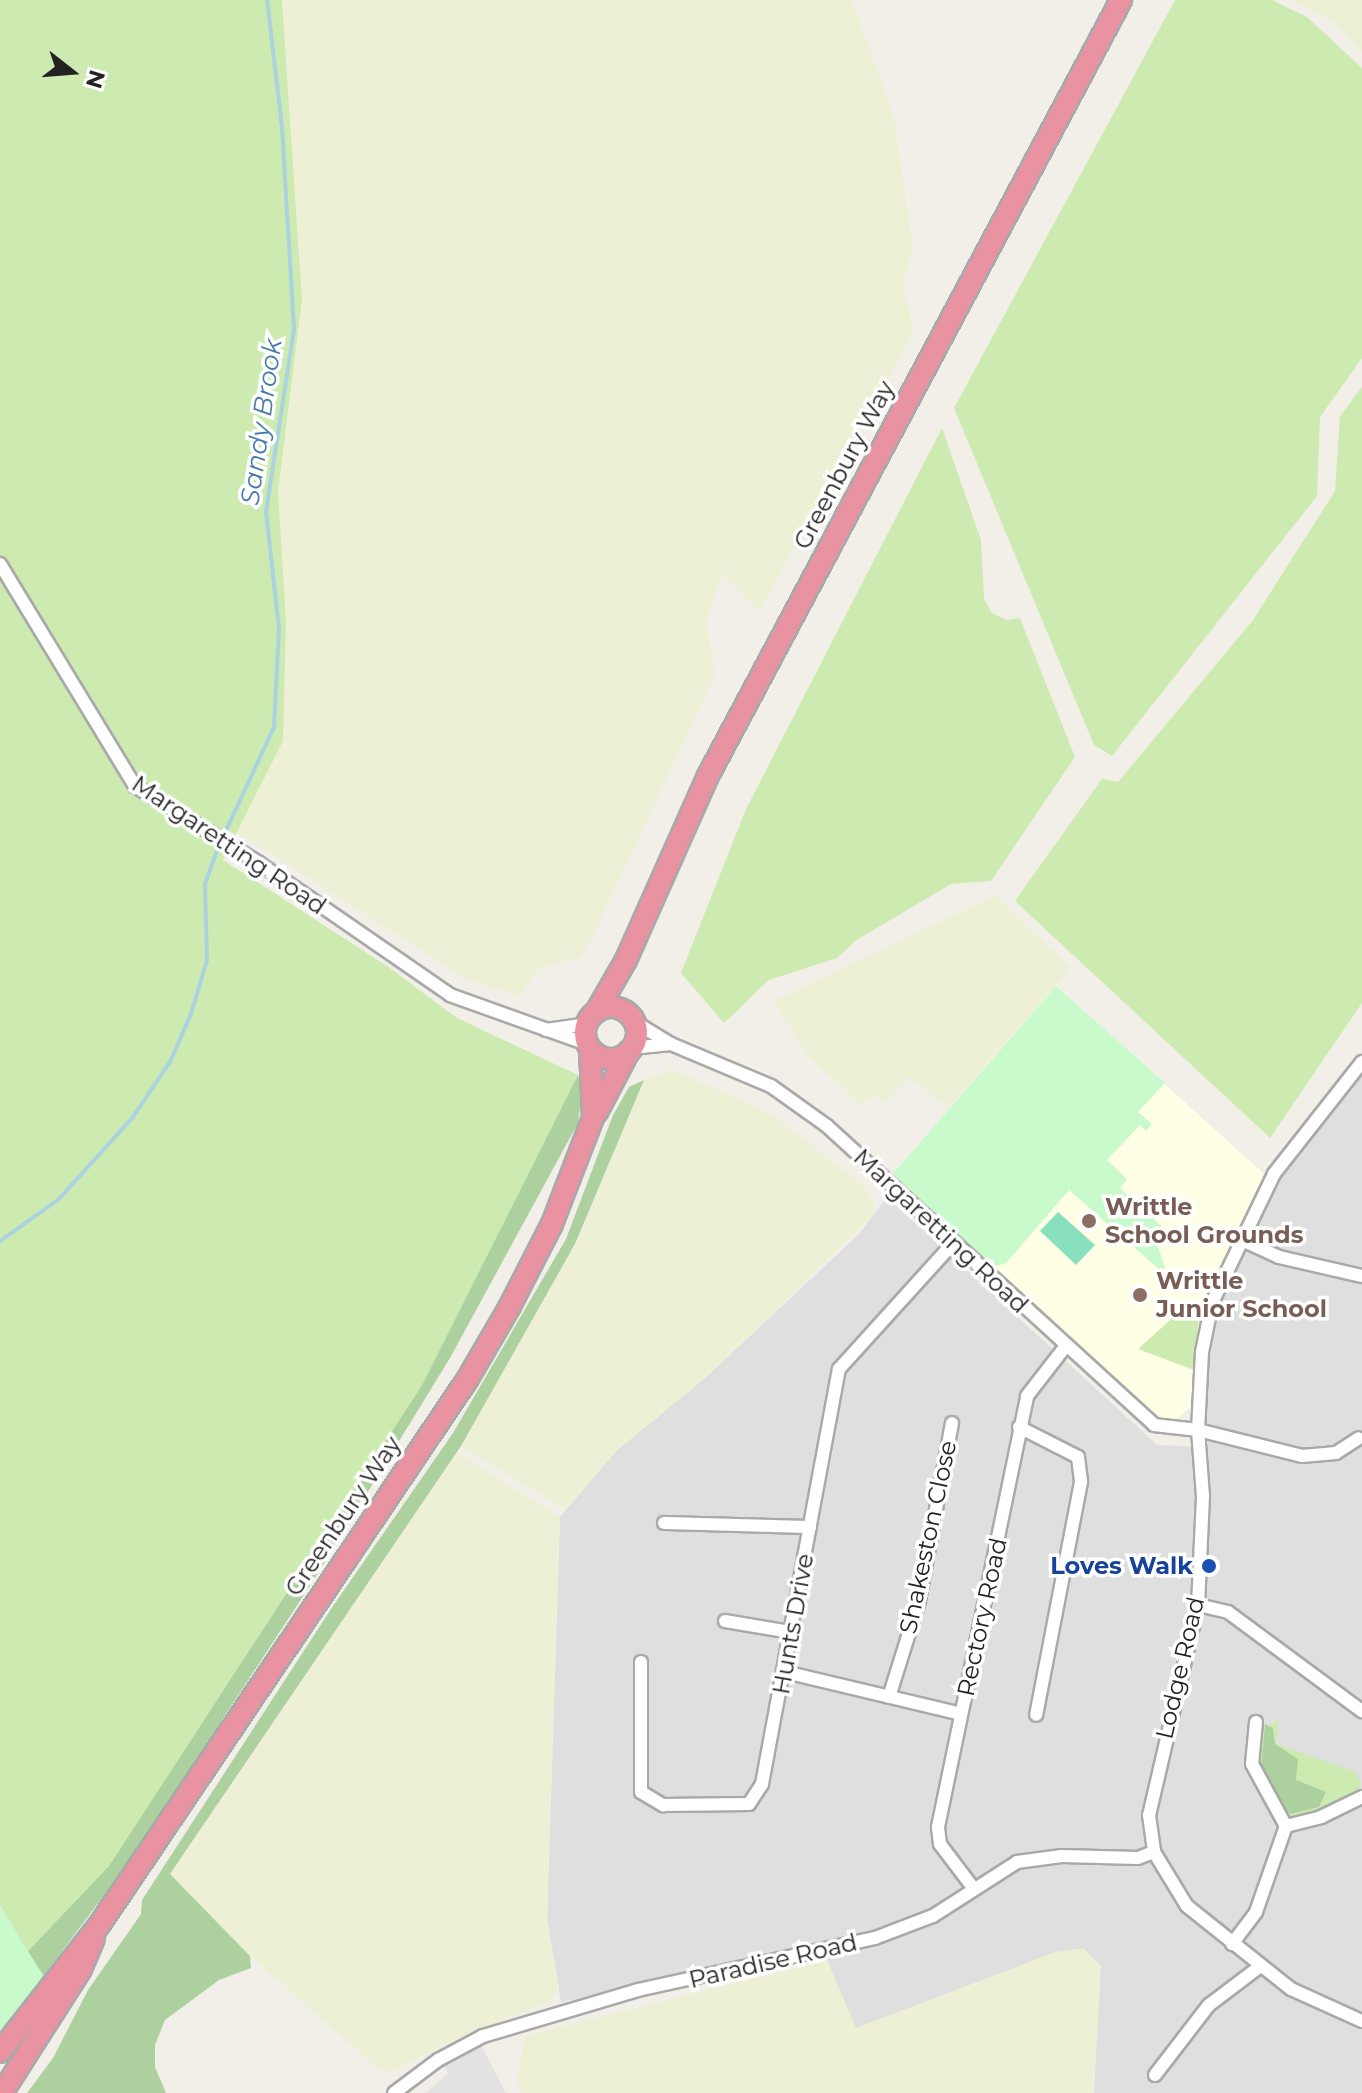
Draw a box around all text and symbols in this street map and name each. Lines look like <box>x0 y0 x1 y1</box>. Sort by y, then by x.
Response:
north arrow <box>32 32 112 112</box>
text: N <box>80 67 111 92</box>
water label: Sandy Brook <box>235 337 289 507</box>
street label: Greenbury Way <box>788 376 900 554</box>
street label: Margaretting Road <box>126 769 332 921</box>
street label: Margaretting Road <box>848 1143 1034 1319</box>
place label: Writtle School Grounds <box>1105 1193 1303 1249</box>
marker: Writtle School Grounds <box>1080 1212 1098 1230</box>
place label: Writtle Junior School <box>1156 1267 1327 1323</box>
marker: Writtle Junior School <box>1131 1286 1149 1304</box>
street label: Greenbury Way <box>279 1431 407 1601</box>
street label: Shakeston Close <box>893 1438 963 1636</box>
street label: Rectory Road <box>951 1535 1013 1699</box>
street label: Hunts Drive <box>766 1551 820 1697</box>
place label: Loves Walk <box>1050 1552 1193 1580</box>
marker: Loves Walk <box>1200 1557 1218 1575</box>
street label: Lodge Road <box>1150 1594 1210 1742</box>
street label: Paradise Road <box>686 1928 860 1994</box>

